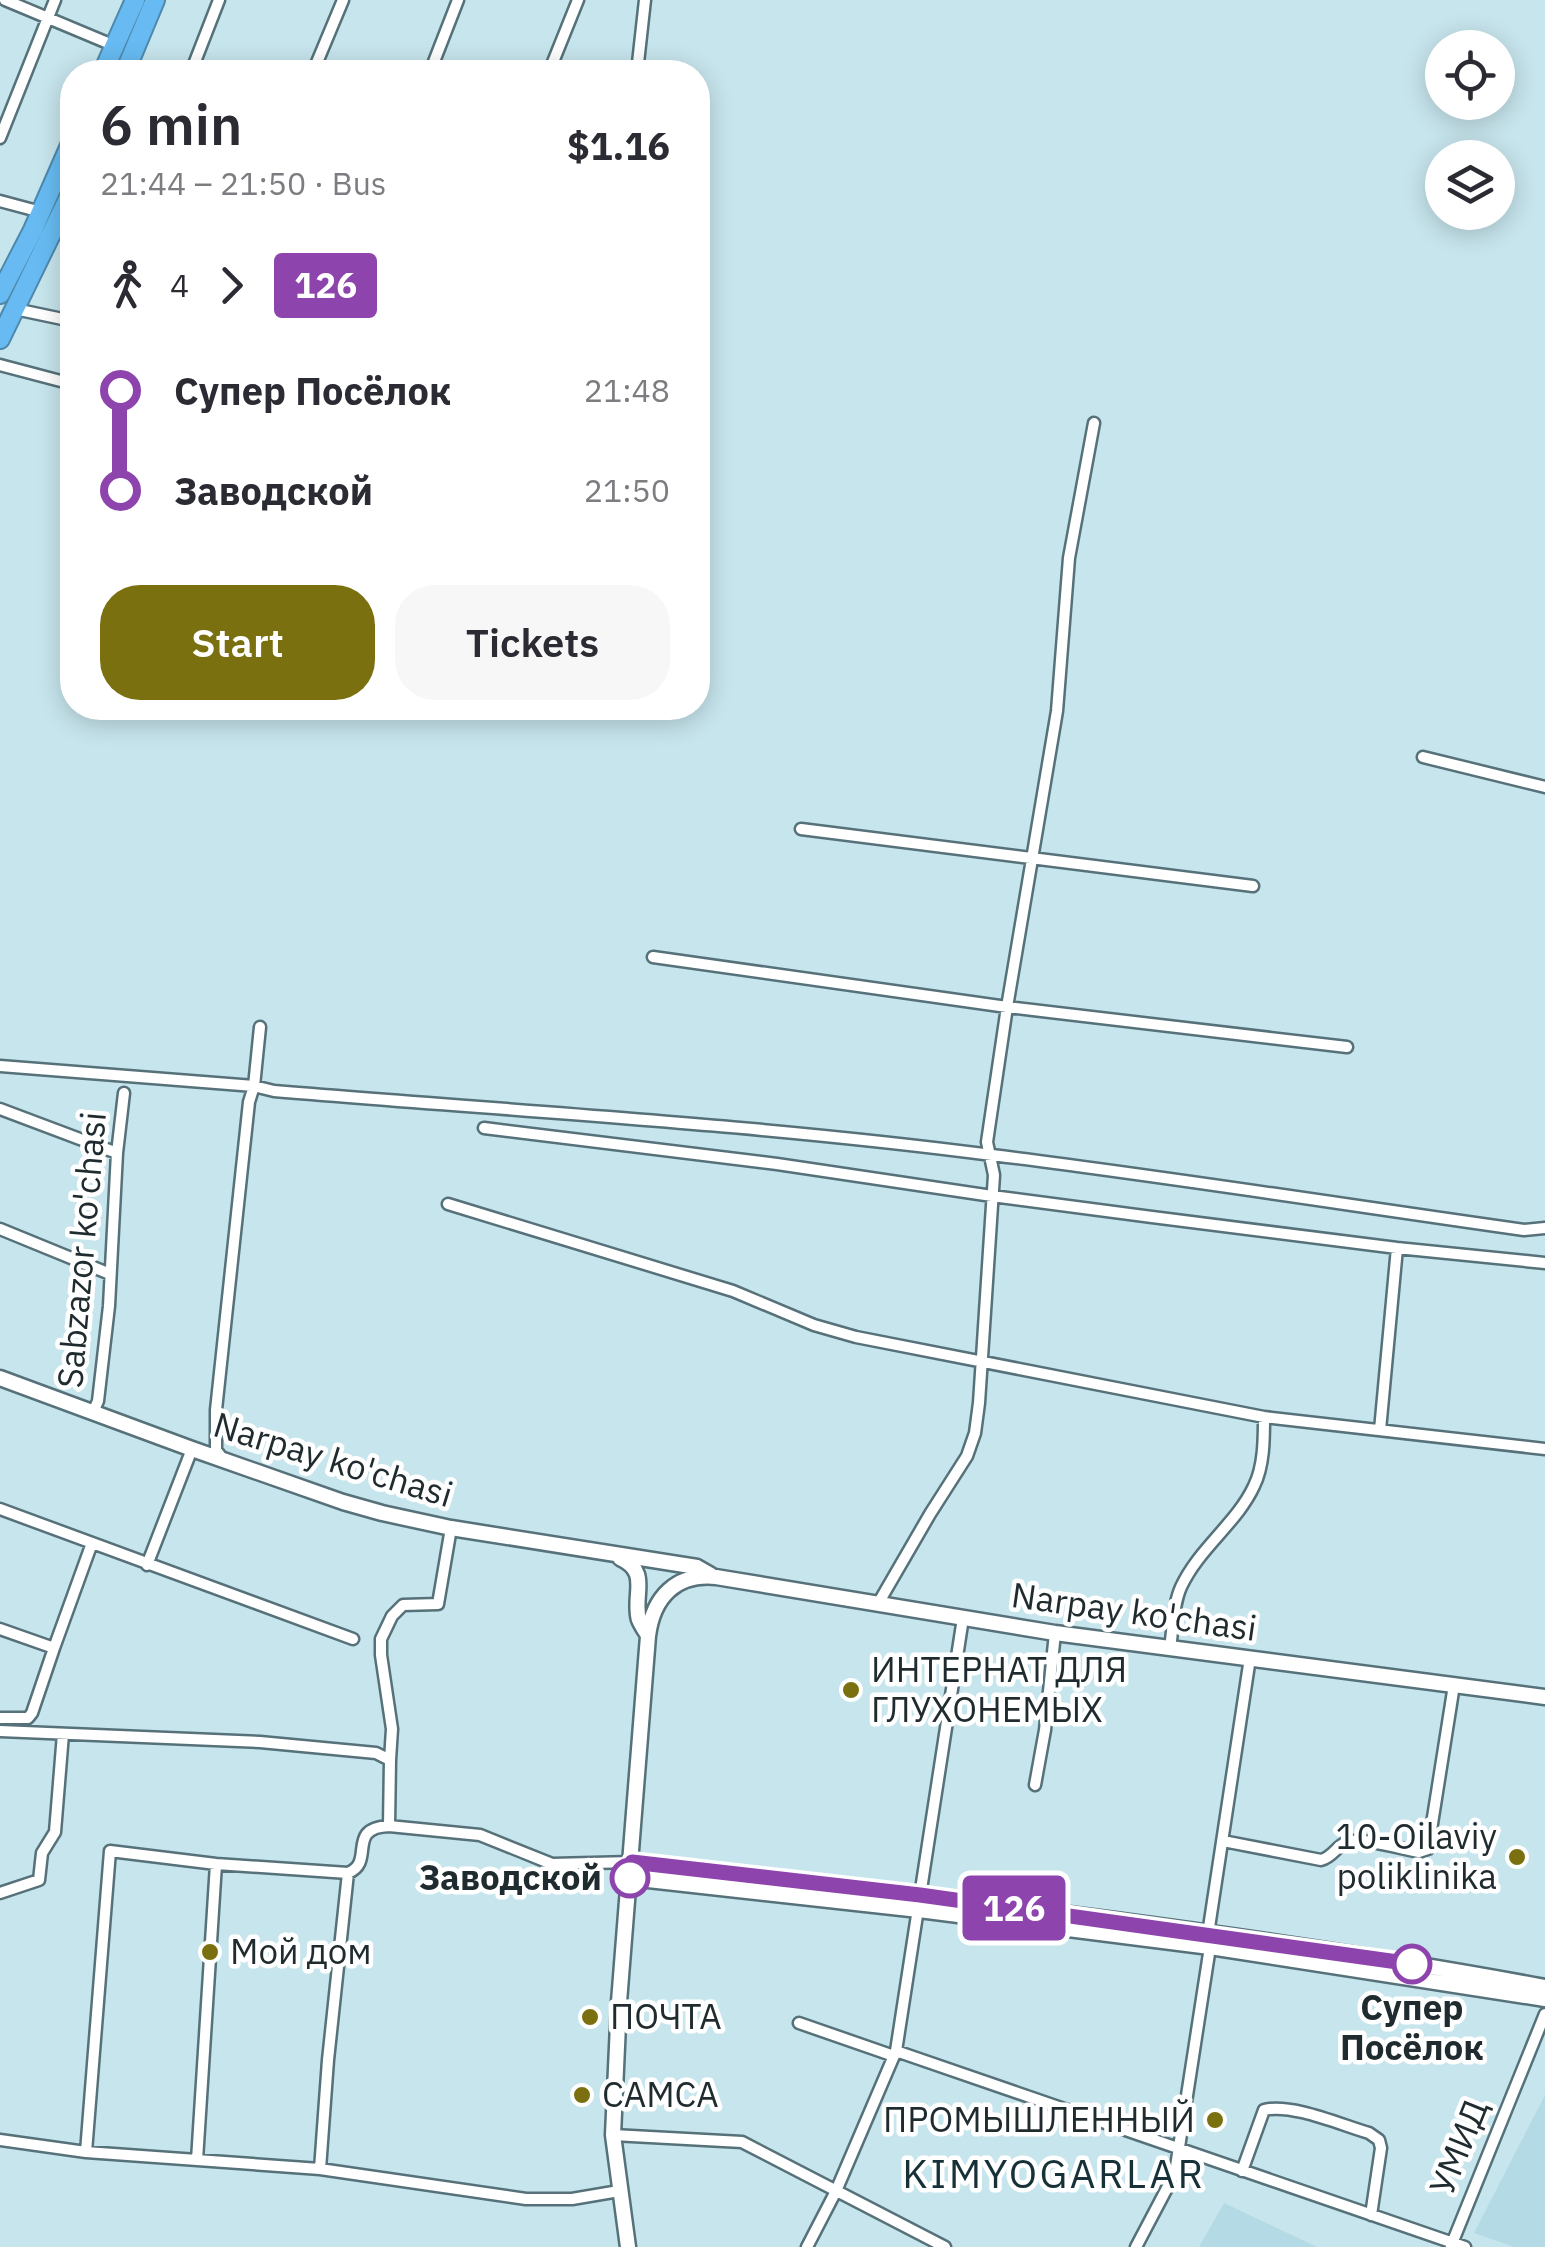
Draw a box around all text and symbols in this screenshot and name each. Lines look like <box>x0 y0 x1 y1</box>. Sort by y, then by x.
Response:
map controls <box>1425 30 1515 230</box>
button: locate <box>1425 30 1515 120</box>
text: 6 min <box>100 89 242 160</box>
text: $1.16 <box>567 121 670 170</box>
button: layers <box>1425 140 1515 230</box>
text: 21:44 – 21:50 · Bus <box>100 162 386 204</box>
icon: walk <box>100 258 155 313</box>
icon: forward <box>204 258 259 313</box>
text: 126 <box>294 262 357 308</box>
text: 4 <box>170 264 189 306</box>
text: Супер Посёлок <box>174 366 451 415</box>
text: 21:48 <box>584 369 670 411</box>
text: Заводской <box>174 466 373 515</box>
text: 21:50 <box>584 469 670 511</box>
button: Start <box>100 585 375 700</box>
button: Tickets <box>395 585 670 700</box>
street label: Sabzazor ko'chasi <box>46 1110 116 1390</box>
street label: Narpay ko'chasi <box>208 1401 458 1517</box>
street label: Narpay ko'chasi <box>1008 1571 1260 1651</box>
place label: ИНТЕРНАТ ДЛЯ ГЛУХОНЕМЫХ <box>871 1646 1127 1732</box>
marker: ИНТЕРНАТ ДЛЯ ГЛУХОНЕМЫХ <box>840 1679 862 1701</box>
place label: 10-Oilaviy poliklinika <box>1336 1813 1497 1899</box>
marker: 10-Oilaviy poliklinika <box>1506 1846 1528 1868</box>
place label: Заводской <box>419 1854 602 1900</box>
marker: Заводской <box>611 1859 649 1897</box>
line badge: 126 <box>956 1876 1072 1940</box>
text: 126 <box>982 1885 1046 1931</box>
place label: Мой дом <box>230 1928 372 1974</box>
marker: Мой дом <box>199 1941 221 1963</box>
marker: Супер Посёлок <box>1393 1945 1431 1983</box>
place label: Супер Посёлок <box>1340 1984 1484 2070</box>
place label: ПОЧТА <box>610 1993 722 2039</box>
marker: ПОЧТА <box>579 2006 601 2028</box>
place label: САМСА <box>602 2071 719 2117</box>
marker: САМСА <box>571 2084 593 2106</box>
street label: УМИД <box>1418 2092 1498 2201</box>
place label: ПРОМЫШЛЕННЫЙ <box>883 2096 1195 2142</box>
marker: ПРОМЫШЛЕННЫЙ <box>1204 2109 1226 2131</box>
district label: KIMYOGARLAR <box>902 2147 1206 2199</box>

